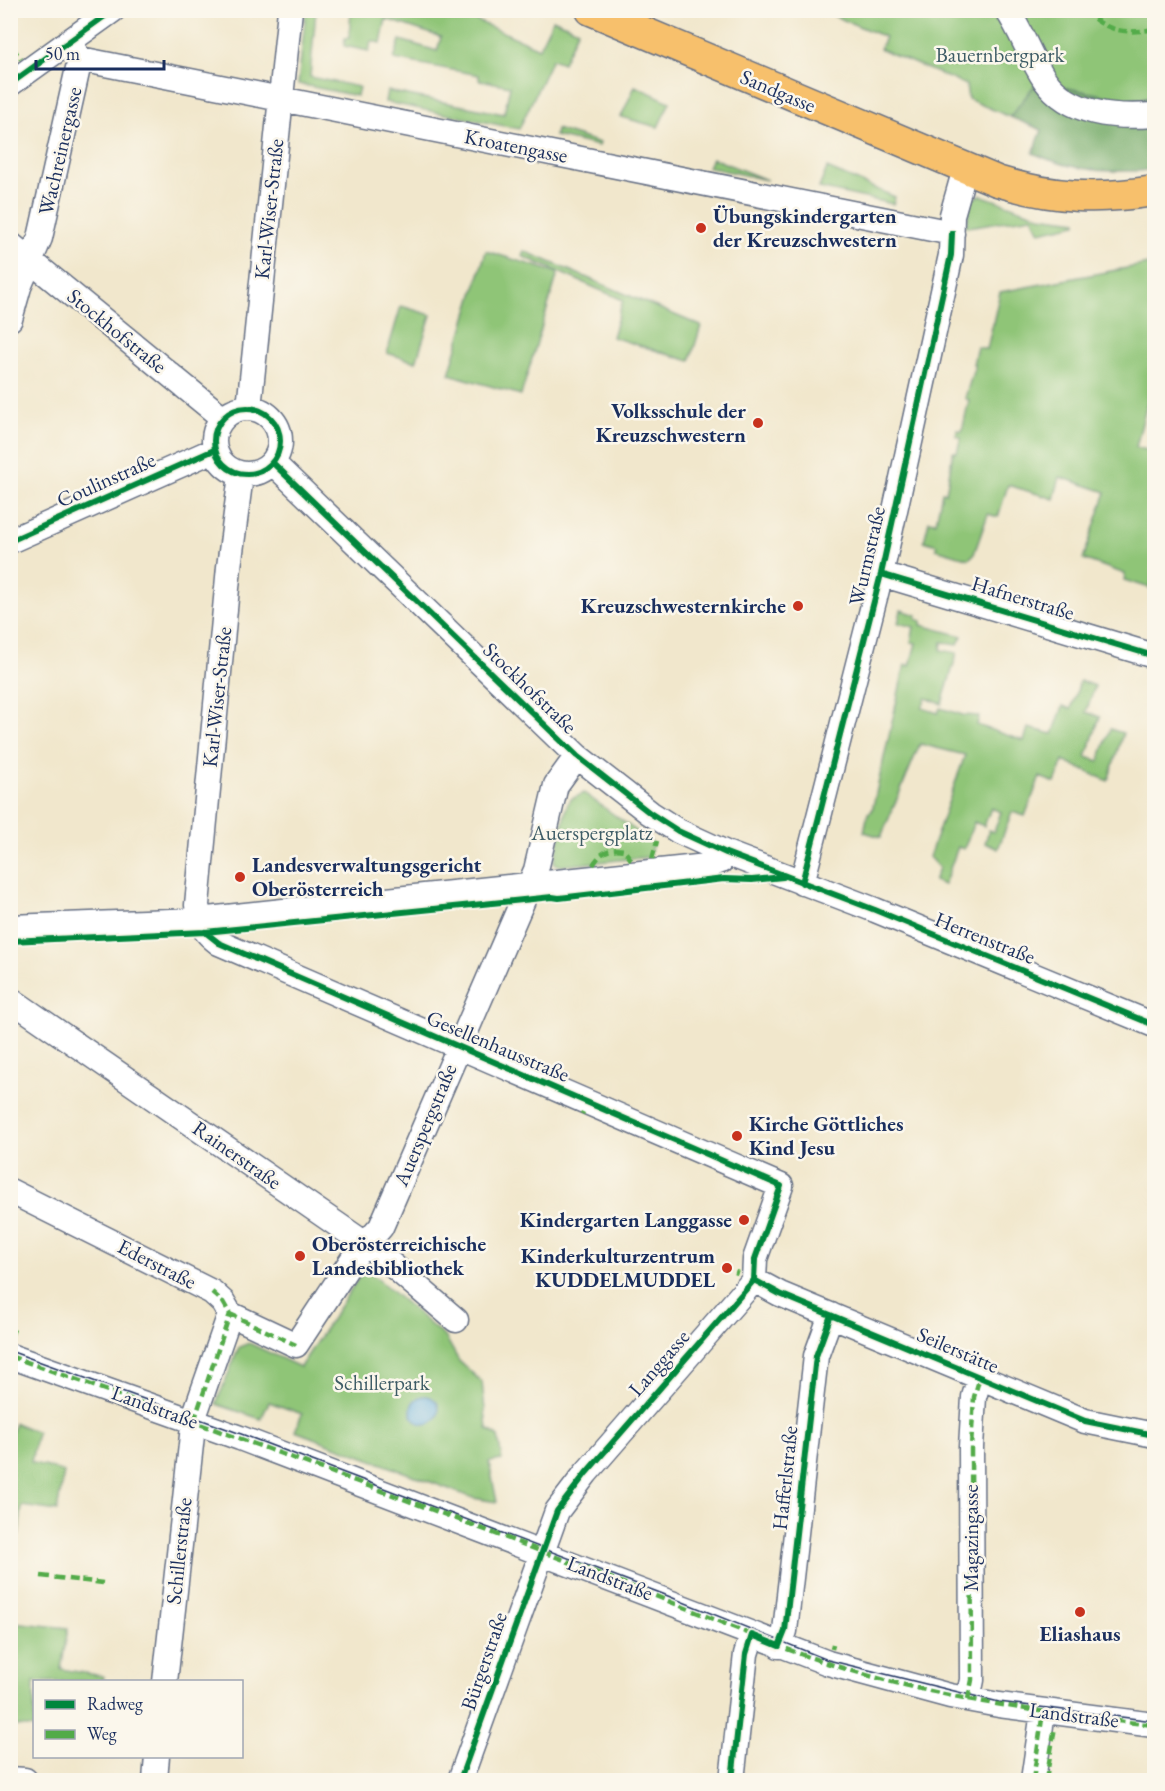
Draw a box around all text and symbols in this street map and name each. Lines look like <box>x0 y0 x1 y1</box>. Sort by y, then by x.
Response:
scale bar <box>36 33 164 71</box>
park label: Bauernbergpark <box>936 41 1066 68</box>
text: 50 m <box>45 42 80 65</box>
street label: Sandgasse <box>736 63 820 118</box>
street label: Wachreinergasse <box>32 84 87 218</box>
street label: Kroatengasse <box>462 122 570 169</box>
street label: Karl-Wiser-Straße <box>248 137 289 281</box>
place label: Übungskindergarten der Kreuzschwestern <box>713 202 897 253</box>
marker: Übungskindergarten der Kreuzschwestern <box>694 221 708 235</box>
street label: Stockhofstraße <box>62 282 173 379</box>
place label: Volksschule der Kreuzschwestern <box>596 397 746 448</box>
marker: Volksschule der Kreuzschwestern <box>751 416 765 430</box>
street label: Coulinstraße <box>52 446 159 513</box>
street label: Wurmstraße <box>842 504 891 608</box>
street label: Hafnerstraße <box>969 569 1078 626</box>
place label: Kreuzschwesternkirche <box>581 592 786 619</box>
marker: Kreuzschwesternkirche <box>791 599 805 613</box>
street label: Karl-Wiser-Straße <box>196 625 237 769</box>
street label: Stockhofstraße <box>478 636 583 739</box>
park label: Auerspergplatz <box>530 819 653 846</box>
place label: Landesverwaltungsgericht Oberösterreich <box>252 851 482 902</box>
marker: Landesverwaltungsgericht Oberösterreich <box>233 870 247 884</box>
street label: Herrenstraße <box>931 905 1039 970</box>
street label: Gesellenhausstraße <box>423 1003 574 1088</box>
street label: Auerspergstraße <box>386 1060 462 1191</box>
place label: Kirche Göttliches Kind Jesu <box>749 1110 904 1161</box>
street label: Rainerstraße <box>188 1114 287 1195</box>
marker: Kirche Göttliches Kind Jesu <box>730 1129 744 1143</box>
place label: Kindergarten Langgasse <box>520 1206 732 1233</box>
marker: Kindergarten Langgasse <box>737 1213 751 1227</box>
place label: Oberösterreichische Landesbibliothek <box>312 1230 487 1281</box>
street label: Ederstraße <box>113 1232 201 1295</box>
place label: Kinderkulturzentrum KUDDELMUDDEL <box>521 1242 716 1293</box>
marker: Oberösterreichische Landesbibliothek <box>293 1249 307 1263</box>
marker: Kinderkulturzentrum KUDDELMUDDEL <box>720 1261 734 1275</box>
street label: Seilerstätte <box>913 1320 1003 1379</box>
street label: Langgasse <box>622 1324 695 1402</box>
park label: Schillerpark <box>334 1369 431 1396</box>
street label: Landstraße <box>108 1378 202 1435</box>
street label: Hafferlstraße <box>766 1424 803 1531</box>
street label: Magazingasse <box>957 1484 984 1592</box>
street label: Schillerstraße <box>159 1496 198 1606</box>
street label: Landstraße <box>563 1549 657 1606</box>
marker: Eliashaus <box>1073 1605 1087 1619</box>
street label: Bürgerstraße <box>454 1608 513 1714</box>
place label: Eliashaus <box>1039 1620 1121 1647</box>
legend <box>33 1680 243 1758</box>
text: Radweg <box>87 1692 143 1715</box>
street label: Landstraße <box>1028 1696 1120 1733</box>
text: Weg <box>87 1722 117 1745</box>

